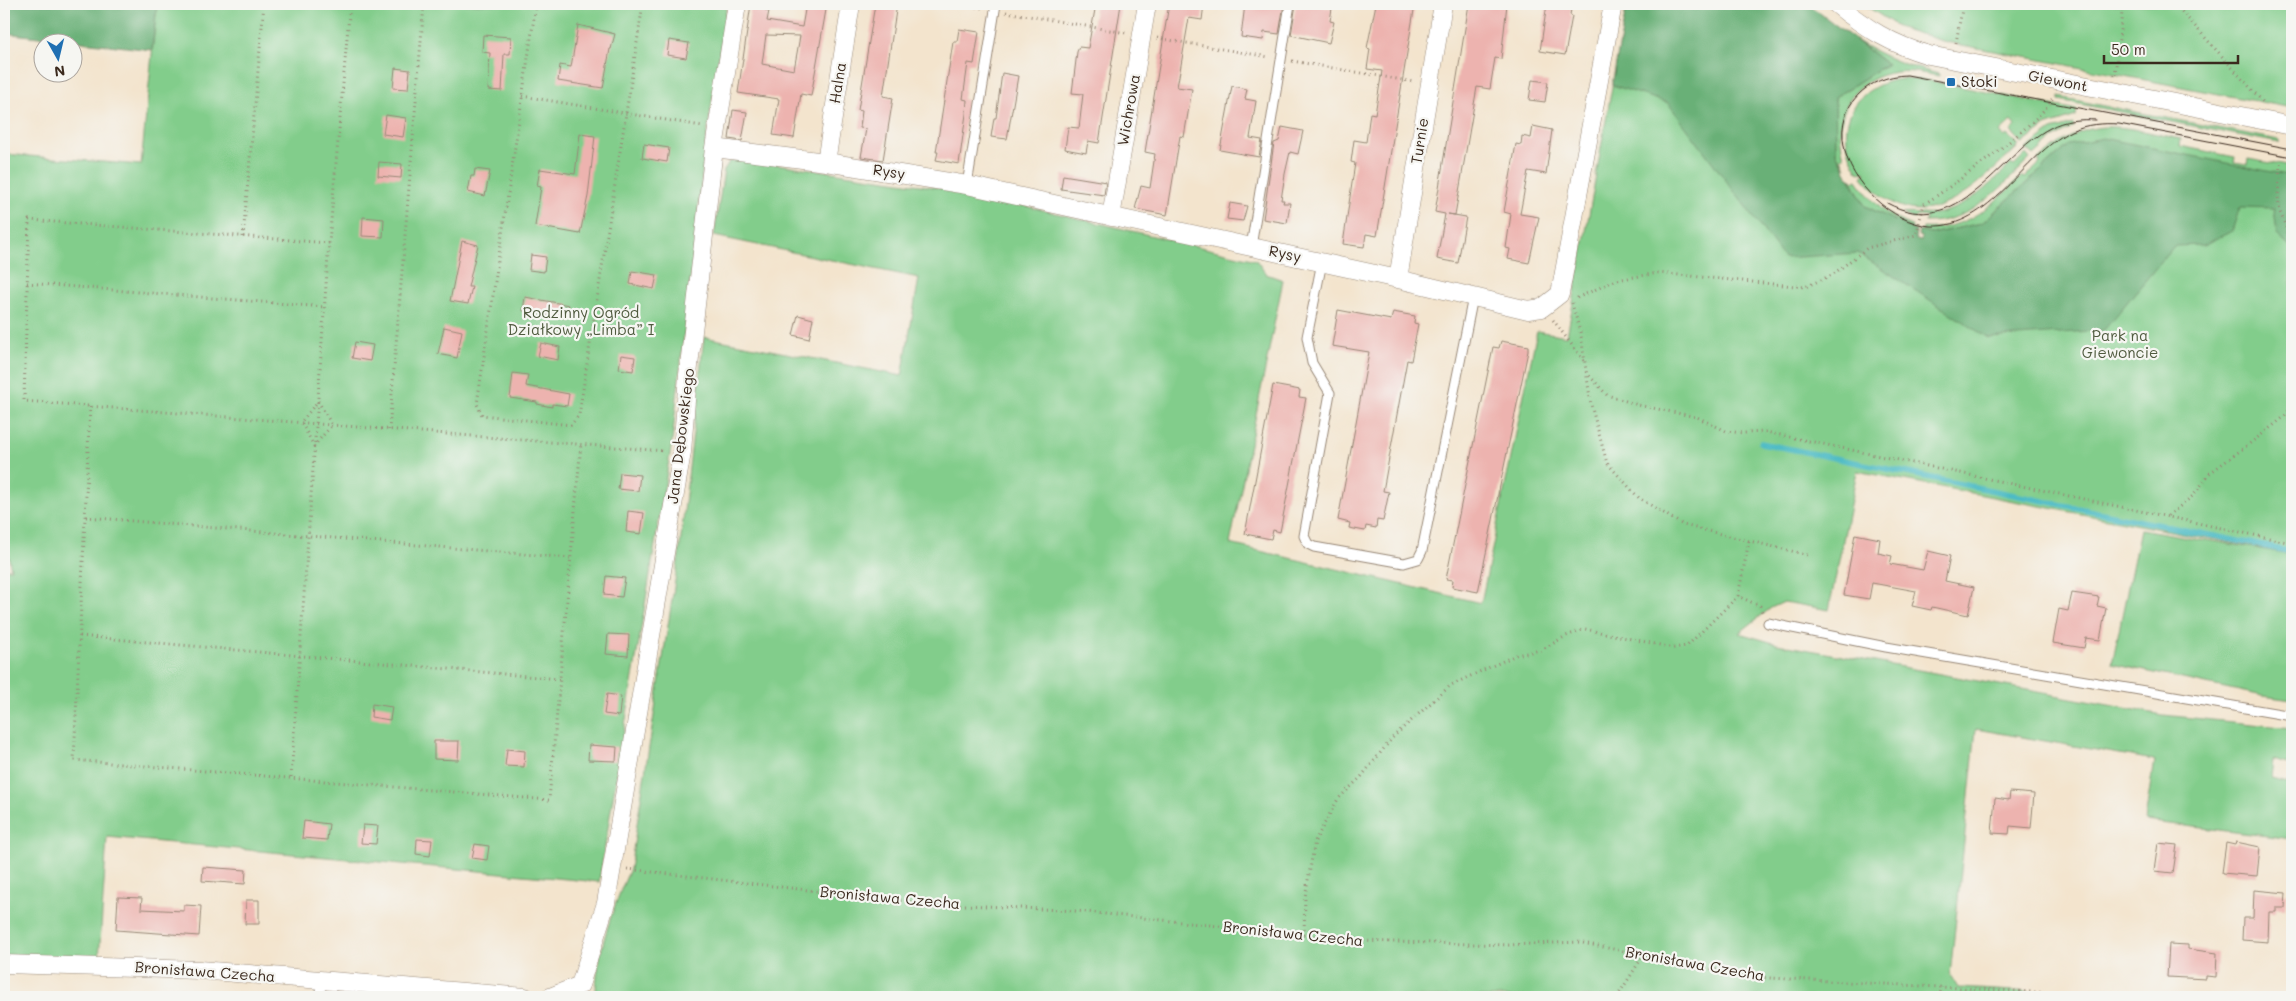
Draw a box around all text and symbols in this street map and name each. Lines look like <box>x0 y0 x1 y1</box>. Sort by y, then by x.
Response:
north arrow <box>32 32 82 82</box>
scale bar <box>2104 32 2237 64</box>
text: 50 m <box>2111 39 2146 59</box>
text: N <box>53 61 66 82</box>
street label: Halna <box>824 61 850 105</box>
street label: Giewont <box>2027 64 2090 96</box>
place label: Stoki <box>1961 71 1998 91</box>
street label: Wichrowa <box>1112 72 1144 147</box>
marker: Stoki <box>1945 76 1957 88</box>
street label: Turnie <box>1406 116 1433 165</box>
street label: Rysy <box>872 159 907 183</box>
street label: Rysy <box>1267 240 1303 266</box>
park label: Rodzinny Ogród Działkowy „Limba” I <box>508 302 655 339</box>
park label: Park na Giewoncie <box>2082 325 2158 362</box>
street label: Jana Dębowskiego <box>662 367 698 505</box>
street label: Bronisława Czecha <box>819 881 961 913</box>
street label: Bronisława Czecha <box>1222 916 1364 950</box>
street label: Bronisława Czecha <box>1624 941 1766 985</box>
street label: Bronisława Czecha <box>134 956 276 986</box>

